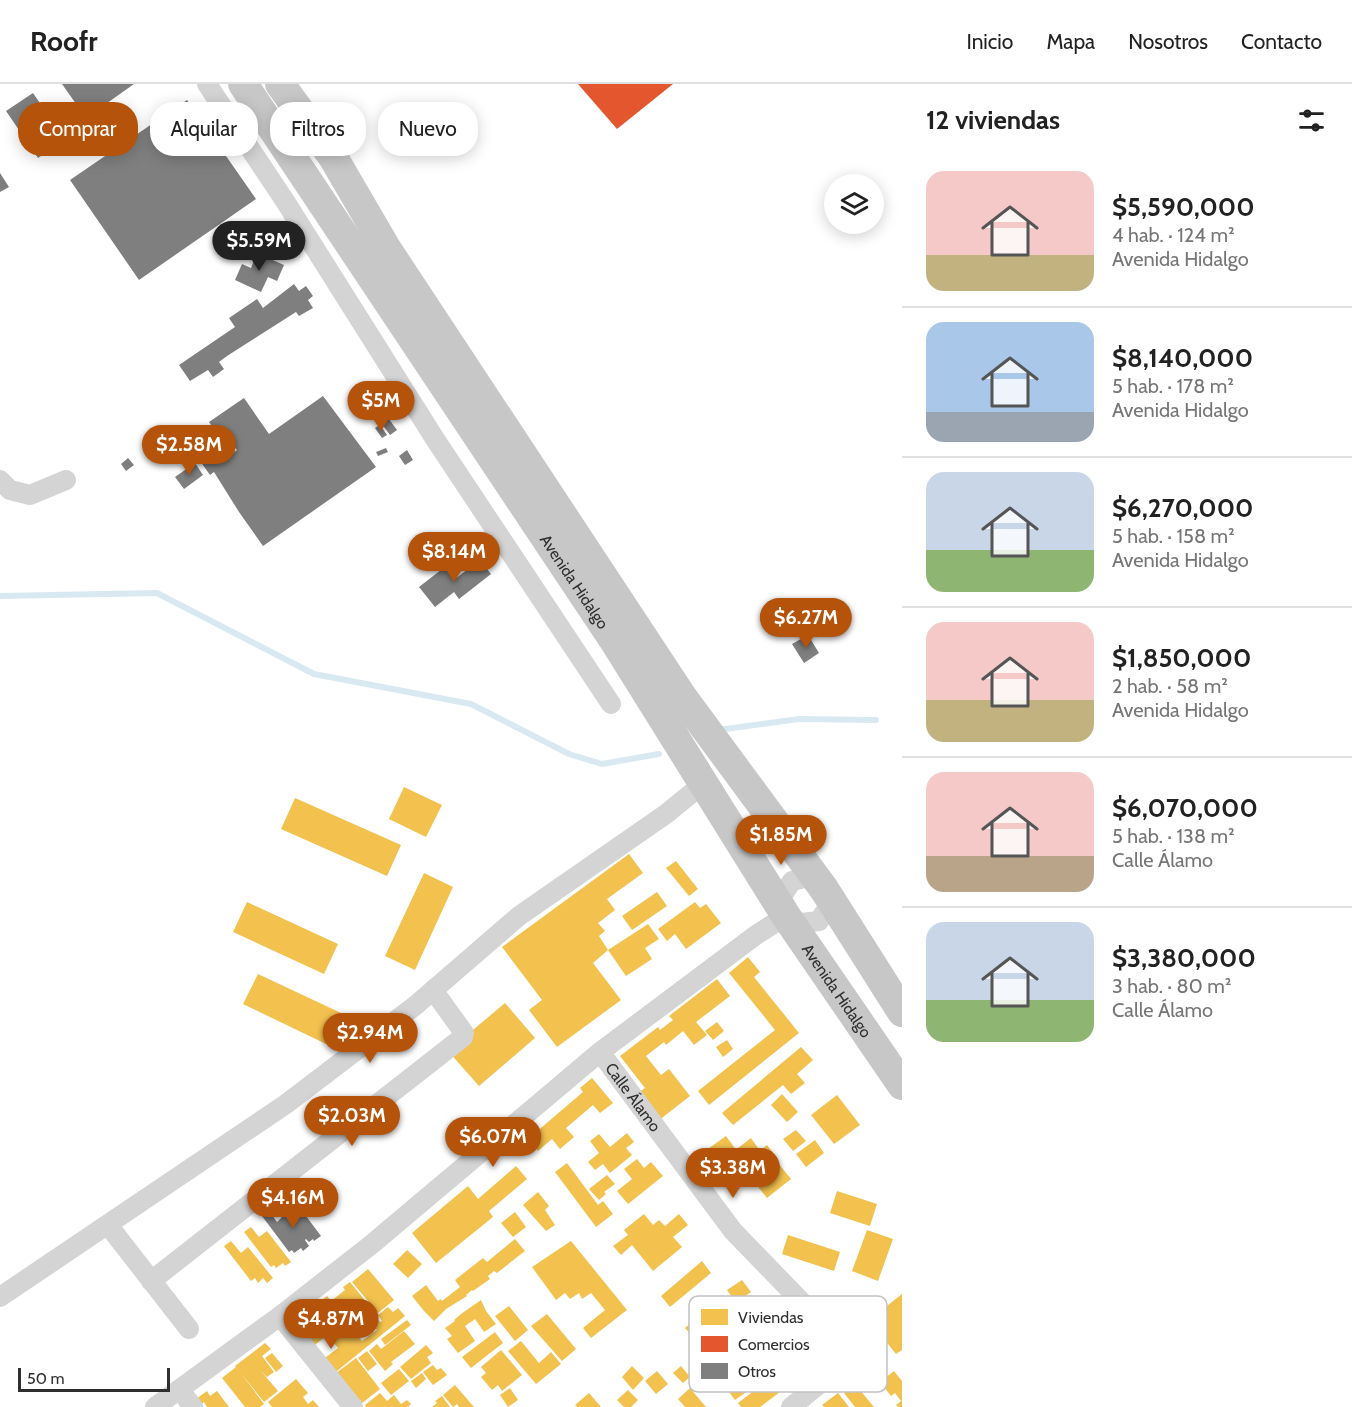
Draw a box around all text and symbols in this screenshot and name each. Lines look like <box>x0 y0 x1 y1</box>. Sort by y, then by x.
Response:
text: Roofr <box>30 24 98 58</box>
text: Inicio <box>966 29 1013 54</box>
text: Mapa <box>1046 29 1095 54</box>
text: Nosotros <box>1128 29 1208 54</box>
text: Contacto <box>1241 29 1322 54</box>
chip: Comprar <box>18 102 138 156</box>
chip: Alquilar <box>150 102 258 156</box>
chip: Filtros <box>270 102 366 156</box>
chip: Nuevo <box>378 102 478 156</box>
text: 12 viviendas <box>926 104 1060 136</box>
icon: filters <box>1295 104 1328 137</box>
map controls <box>824 174 884 234</box>
button: layers <box>824 174 884 234</box>
text: $5,590,000 <box>1112 191 1255 223</box>
icon: home <box>974 195 1046 267</box>
pin: $5.59M <box>210 221 308 272</box>
text: 4 hab. · 124 m² <box>1112 223 1235 247</box>
text: $5.59M <box>226 228 292 252</box>
text: Avenida Hidalgo <box>1112 247 1249 271</box>
text: $8,140,000 <box>1112 342 1253 374</box>
icon: home <box>974 346 1046 418</box>
text: 5 hab. · 178 m² <box>1112 374 1234 398</box>
pin: $5M <box>352 381 410 432</box>
text: $5M <box>362 388 401 412</box>
text: Avenida Hidalgo <box>1112 398 1249 422</box>
pin: $2.58M <box>140 425 238 476</box>
text: $2.58M <box>156 432 222 456</box>
text: $6,270,000 <box>1112 492 1253 524</box>
icon: home <box>974 496 1046 568</box>
text: 5 hab. · 158 m² <box>1112 524 1235 548</box>
street label: Avenida Hidalgo <box>536 531 613 633</box>
pin: $8.14M <box>405 532 503 583</box>
text: $8.14M <box>422 539 486 563</box>
text: Avenida Hidalgo <box>1112 548 1249 572</box>
pin: $6.27M <box>757 598 855 649</box>
text: $6.27M <box>774 605 838 629</box>
text: $1,850,000 <box>1112 642 1251 674</box>
icon: home <box>974 646 1046 718</box>
text: 2 hab. · 58 m² <box>1112 674 1228 698</box>
text: Avenida Hidalgo <box>1112 698 1249 722</box>
text: $6,070,000 <box>1112 792 1258 824</box>
icon: home <box>974 796 1046 868</box>
pin: $1.85M <box>732 815 830 866</box>
text: $1.85M <box>750 822 812 846</box>
text: 5 hab. · 138 m² <box>1112 824 1235 848</box>
text: Calle Álamo <box>1112 848 1213 872</box>
street label: Avenida Hidalgo <box>798 940 876 1041</box>
text: $3,380,000 <box>1112 942 1256 974</box>
icon: home <box>974 946 1046 1018</box>
text: 3 hab. · 80 m² <box>1112 974 1231 998</box>
text: Calle Álamo <box>1112 998 1213 1022</box>
pin: $2.94M <box>321 1013 419 1064</box>
text: $2.94M <box>337 1020 403 1044</box>
street label: Calle Álamo <box>601 1059 665 1136</box>
pin: $2.03M <box>303 1096 401 1147</box>
text: $2.03M <box>318 1103 386 1127</box>
pin: $6.07M <box>444 1117 542 1168</box>
text: $6.07M <box>459 1124 527 1148</box>
pin: $3.38M <box>684 1148 782 1199</box>
text: $3.38M <box>700 1155 766 1179</box>
pin: $4.16M <box>244 1178 342 1229</box>
text: $4.16M <box>261 1185 325 1209</box>
legend <box>689 1296 887 1392</box>
pin: $4.87M <box>282 1299 380 1350</box>
text: $4.87M <box>298 1306 365 1330</box>
text: Viviendas <box>738 1308 804 1327</box>
text: Comercios <box>738 1335 810 1354</box>
text: Otros <box>738 1362 776 1381</box>
scale bar <box>18 1365 170 1392</box>
text: 50 m <box>27 1369 64 1388</box>

